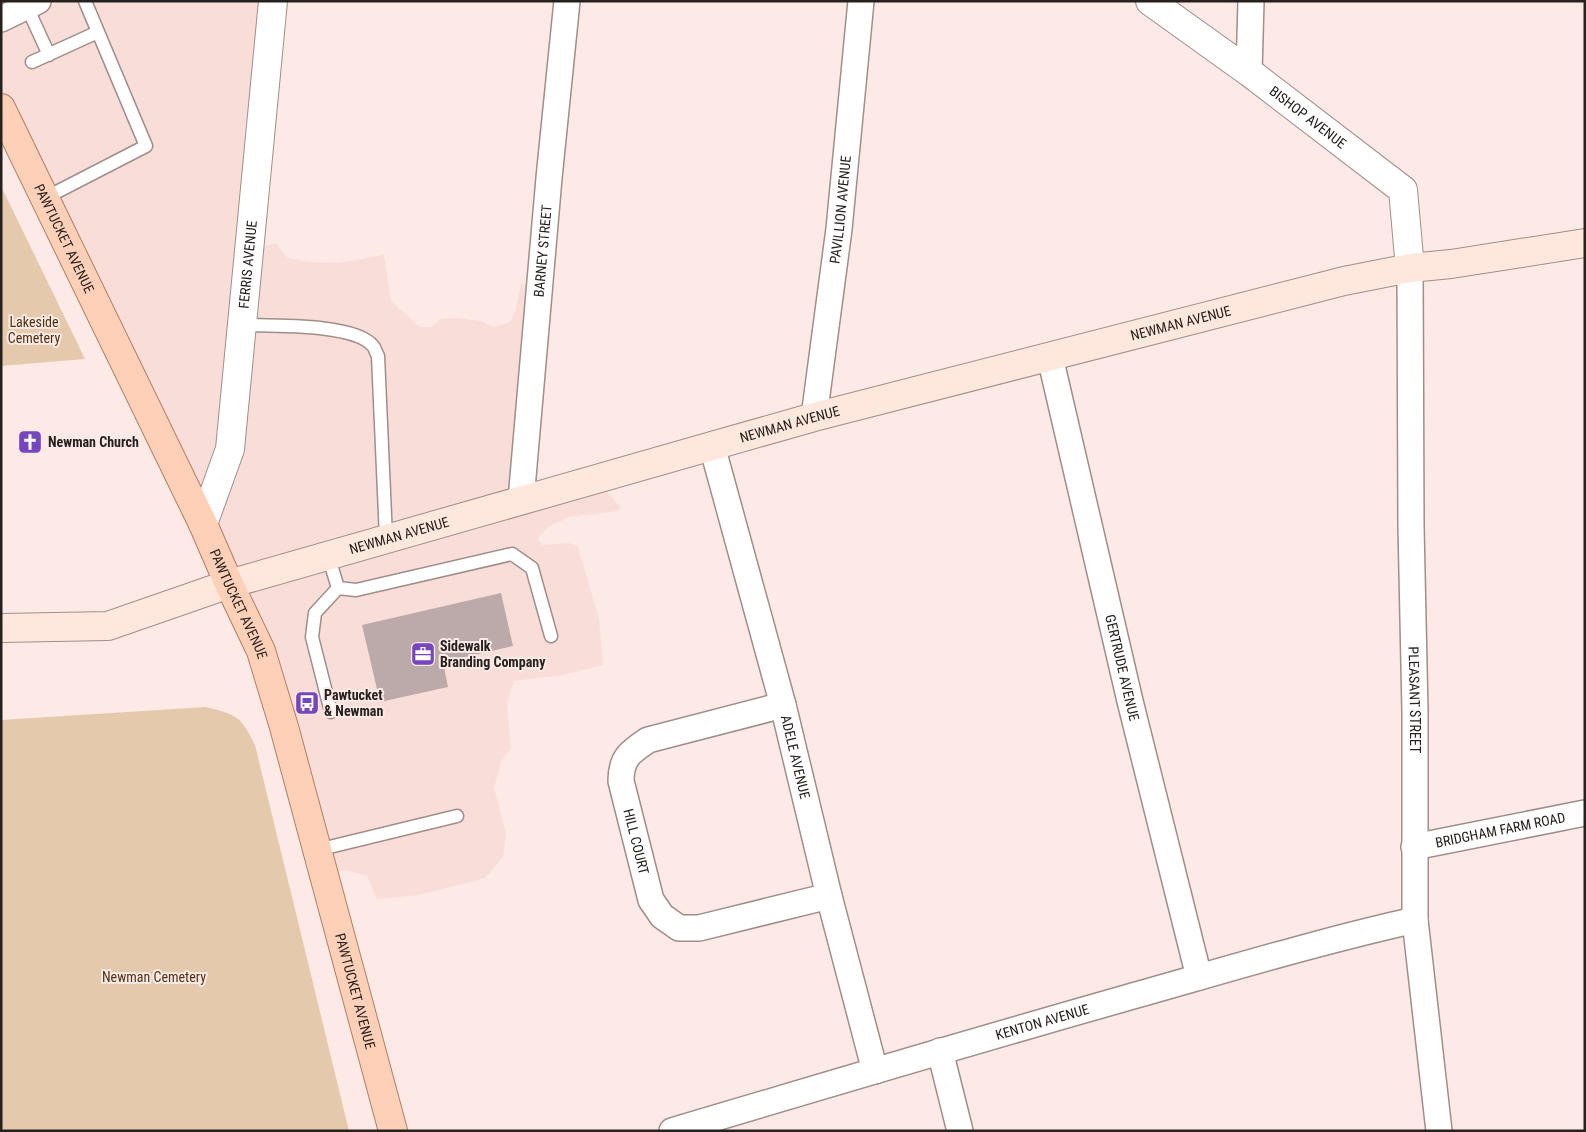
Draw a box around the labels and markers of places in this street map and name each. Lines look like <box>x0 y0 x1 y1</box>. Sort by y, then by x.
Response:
church icon: Newman Church <box>17 429 43 455</box>
place label: Newman Church <box>48 434 139 450</box>
place label: Sidewalk Branding Company <box>440 638 546 670</box>
office icon: Sidewalk Branding Company <box>410 641 436 667</box>
place label: Pawtucket & Newman <box>324 687 383 719</box>
bus stop icon: Pawtucket & Newman <box>294 690 320 716</box>

